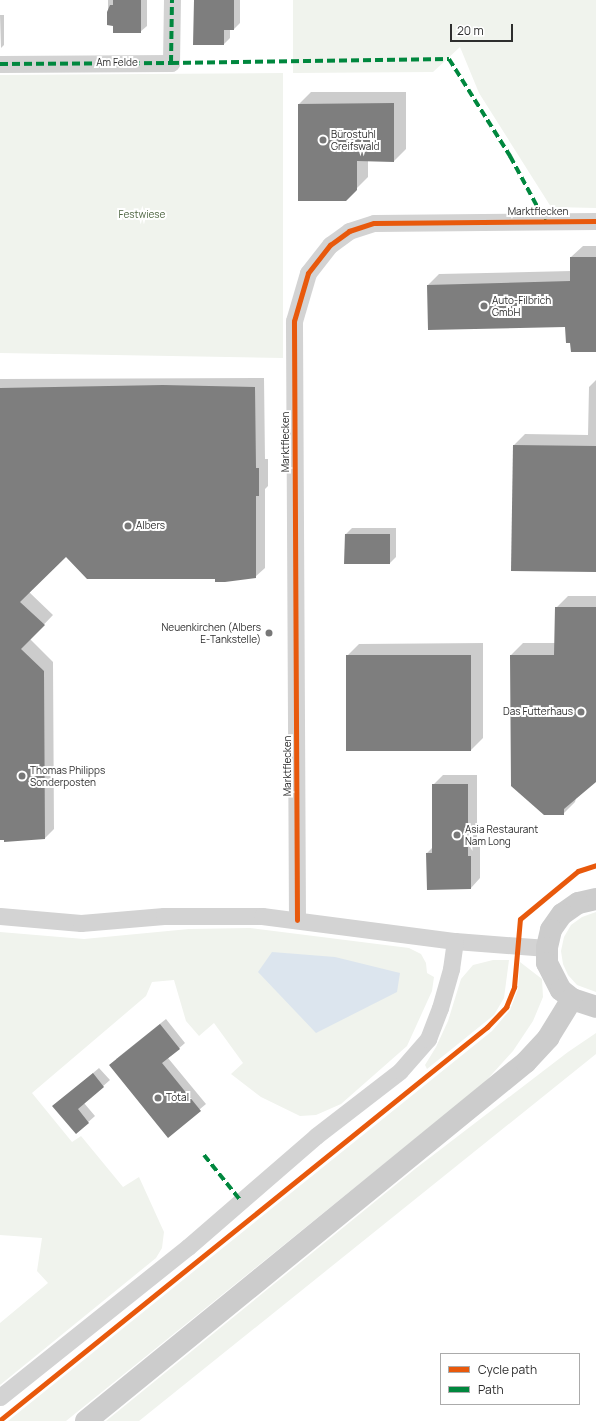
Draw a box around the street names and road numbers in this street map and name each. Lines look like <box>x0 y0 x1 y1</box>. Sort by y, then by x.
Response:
street label: Am Felde <box>96 57 138 69</box>
street label: Marktflecken <box>508 206 568 218</box>
street label: Marktflecken <box>280 412 292 472</box>
street label: Marktflecken <box>282 736 294 796</box>

